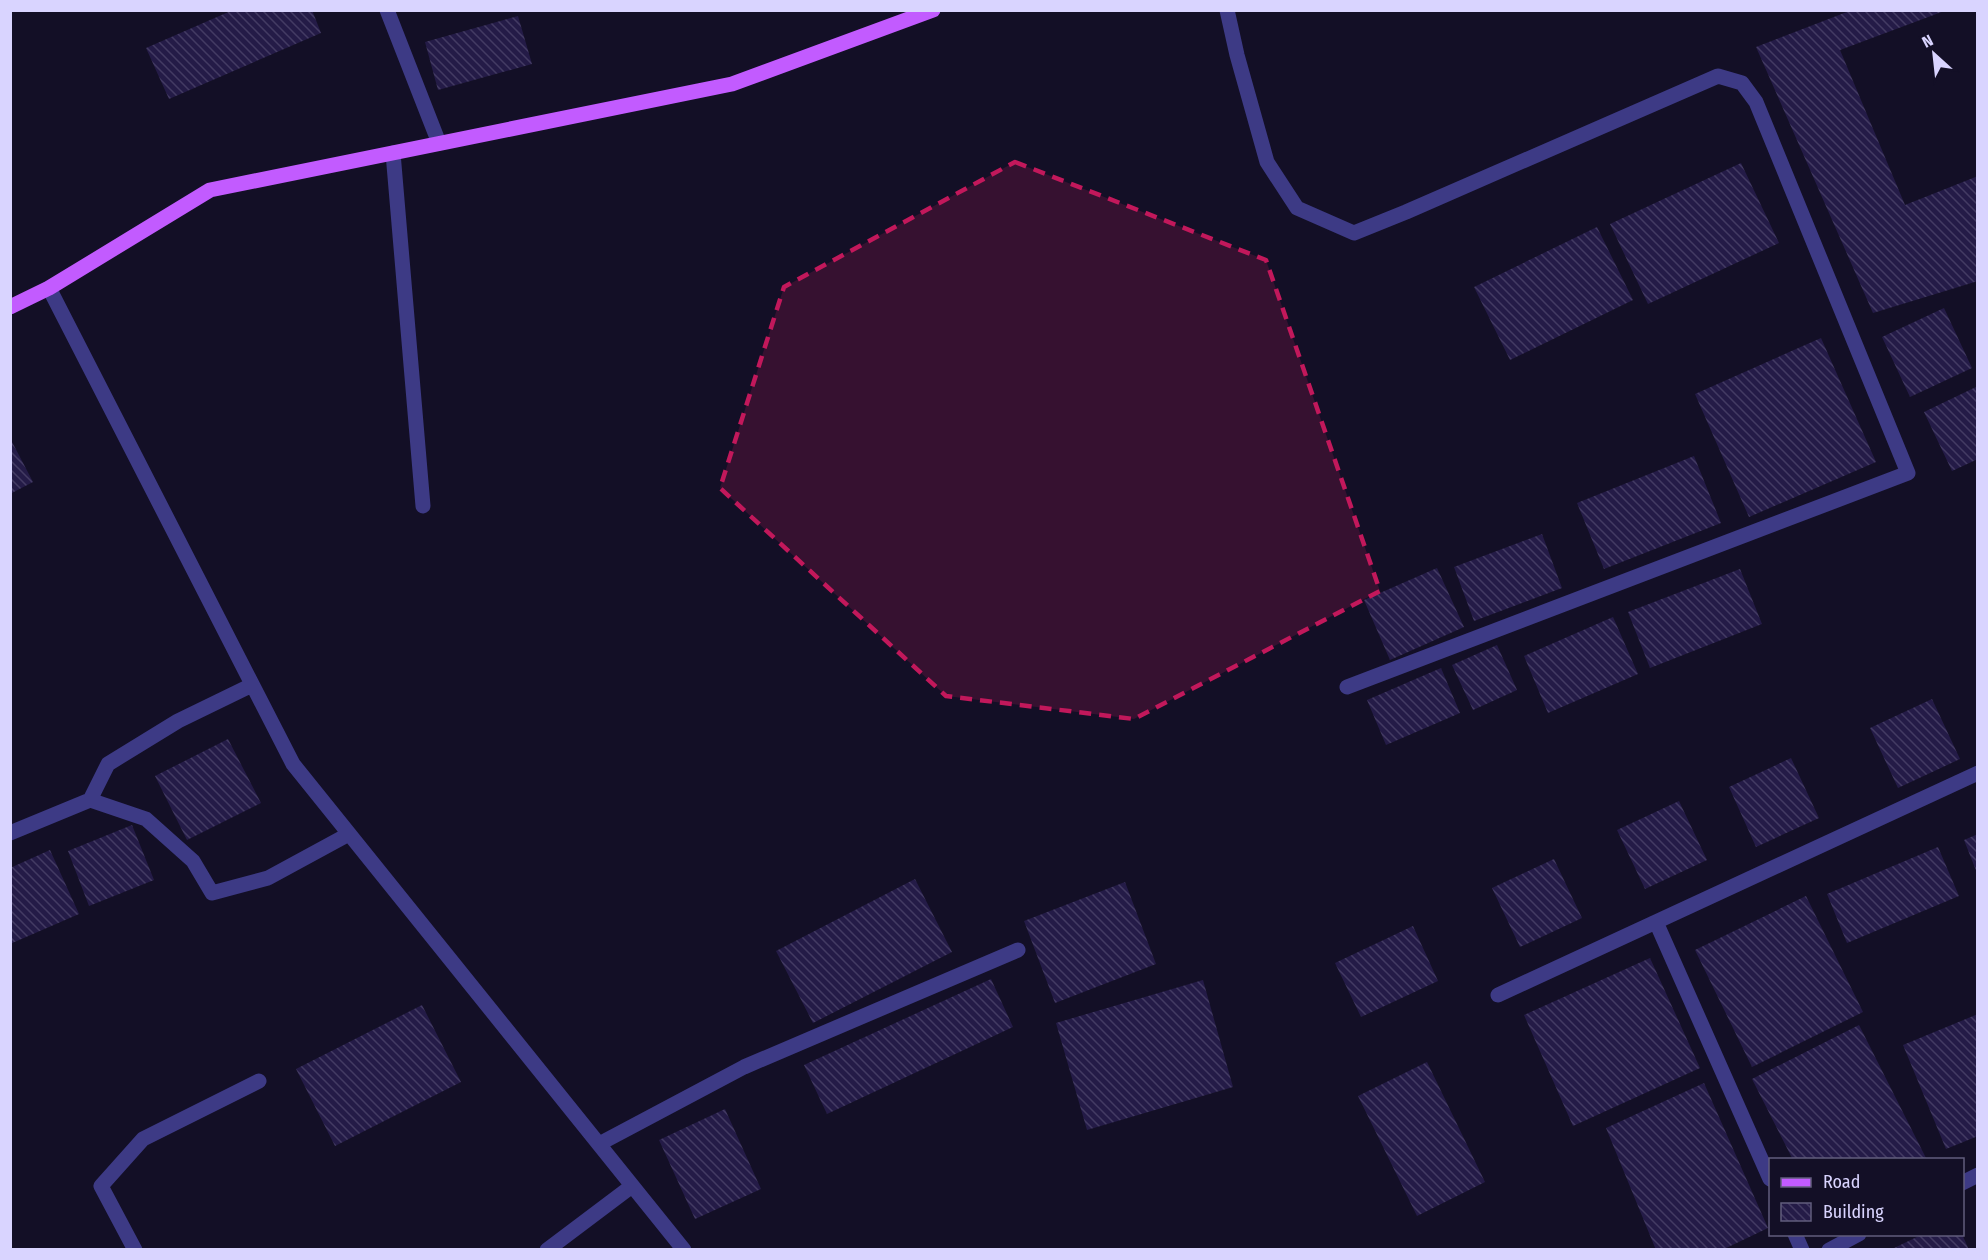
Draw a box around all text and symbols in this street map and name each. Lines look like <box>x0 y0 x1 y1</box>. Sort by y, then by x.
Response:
north arrow <box>1904 24 1964 84</box>
text: N <box>1919 30 1936 52</box>
legend <box>1769 1158 1964 1236</box>
text: Road <box>1823 1171 1860 1193</box>
text: Building <box>1823 1201 1884 1223</box>

